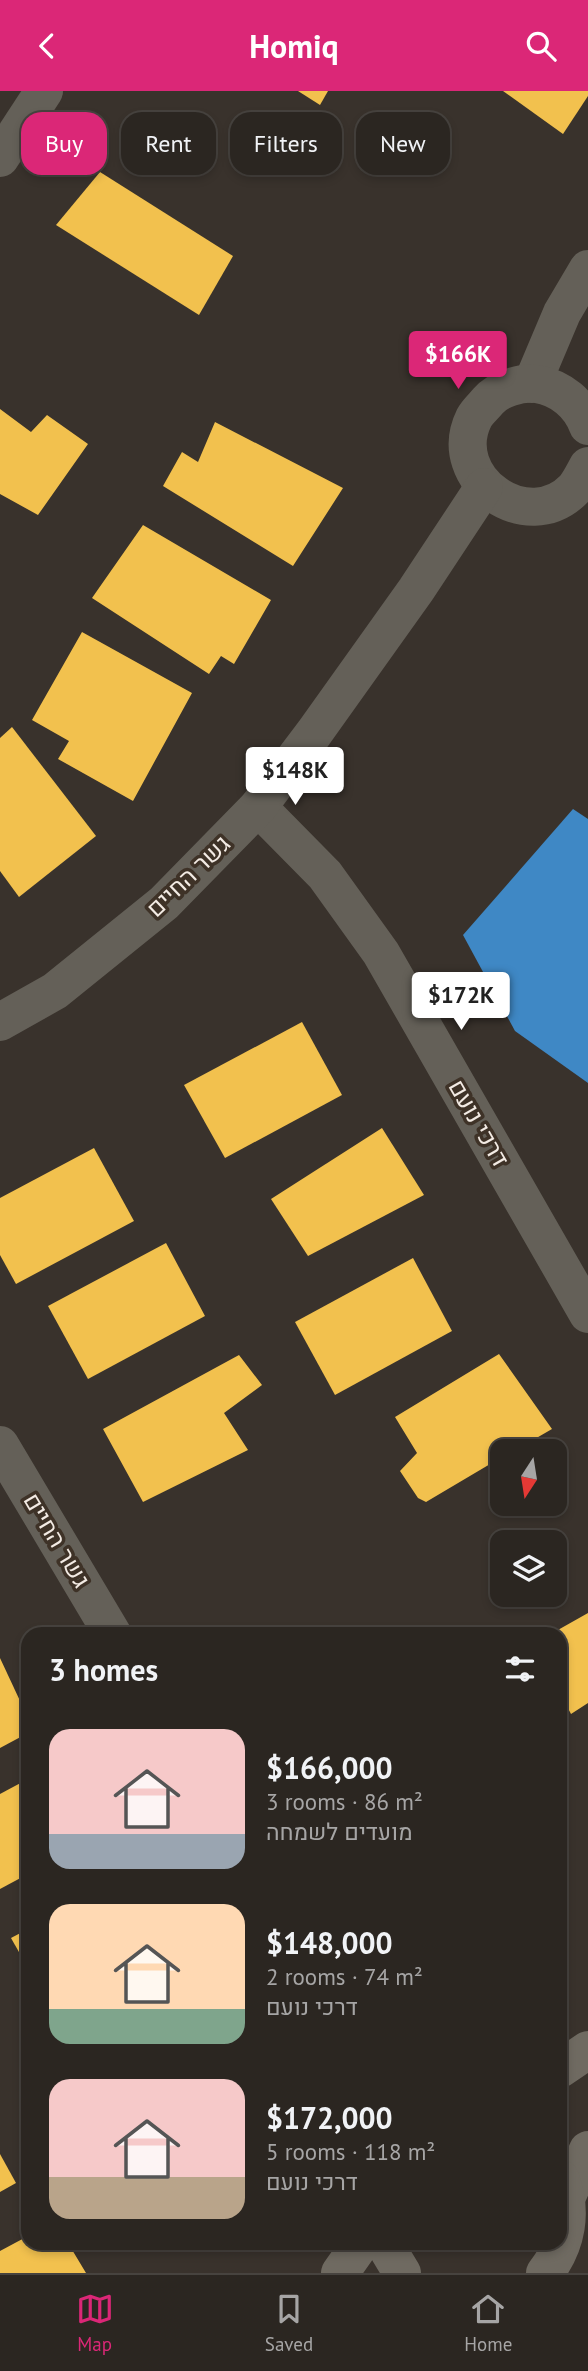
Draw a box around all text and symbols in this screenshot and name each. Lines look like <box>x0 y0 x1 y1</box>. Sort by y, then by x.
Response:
text: Homiq <box>249 25 339 67</box>
icon: back <box>28 27 66 65</box>
icon: search <box>522 27 560 65</box>
chip: Buy <box>21 112 107 175</box>
chip: Rent <box>121 112 216 175</box>
chip: Filters <box>230 112 342 175</box>
chip: New <box>356 112 450 175</box>
pin: $166K <box>409 331 507 391</box>
text: $166K <box>425 339 491 368</box>
pin: $148K <box>246 747 344 807</box>
text: $148K <box>262 755 328 784</box>
street label: גשר החיים <box>139 828 237 924</box>
pin: $172K <box>412 972 510 1032</box>
text: $172K <box>428 980 494 1009</box>
street label: דרכי נועם <box>442 1074 516 1172</box>
north arrow <box>490 1439 567 1515</box>
map controls <box>490 1439 567 1607</box>
street label: גשר החיים <box>17 1487 97 1593</box>
button: layers <box>490 1530 567 1607</box>
text: 3 homes <box>49 1650 158 1689</box>
icon: filters <box>501 1650 539 1688</box>
text: $166,000 <box>266 1748 393 1787</box>
icon: home <box>105 1757 189 1841</box>
text: 3 rooms · 86 m² <box>266 1787 423 1816</box>
text: מועדים לשמחה <box>266 1817 413 1846</box>
text: $148,000 <box>266 1923 393 1962</box>
icon: home <box>105 1932 189 2016</box>
text: 2 rooms · 74 m² <box>266 1962 423 1991</box>
text: דרכי נועם <box>266 1992 358 2021</box>
text: $172,000 <box>266 2098 393 2137</box>
icon: home <box>105 2107 189 2191</box>
text: 5 rooms · 118 m² <box>266 2137 435 2166</box>
text: דרכי נועם <box>266 2167 358 2196</box>
tab: Map <box>76 2290 114 2356</box>
tab: Saved <box>265 2290 313 2356</box>
tab: Home <box>464 2290 512 2356</box>

